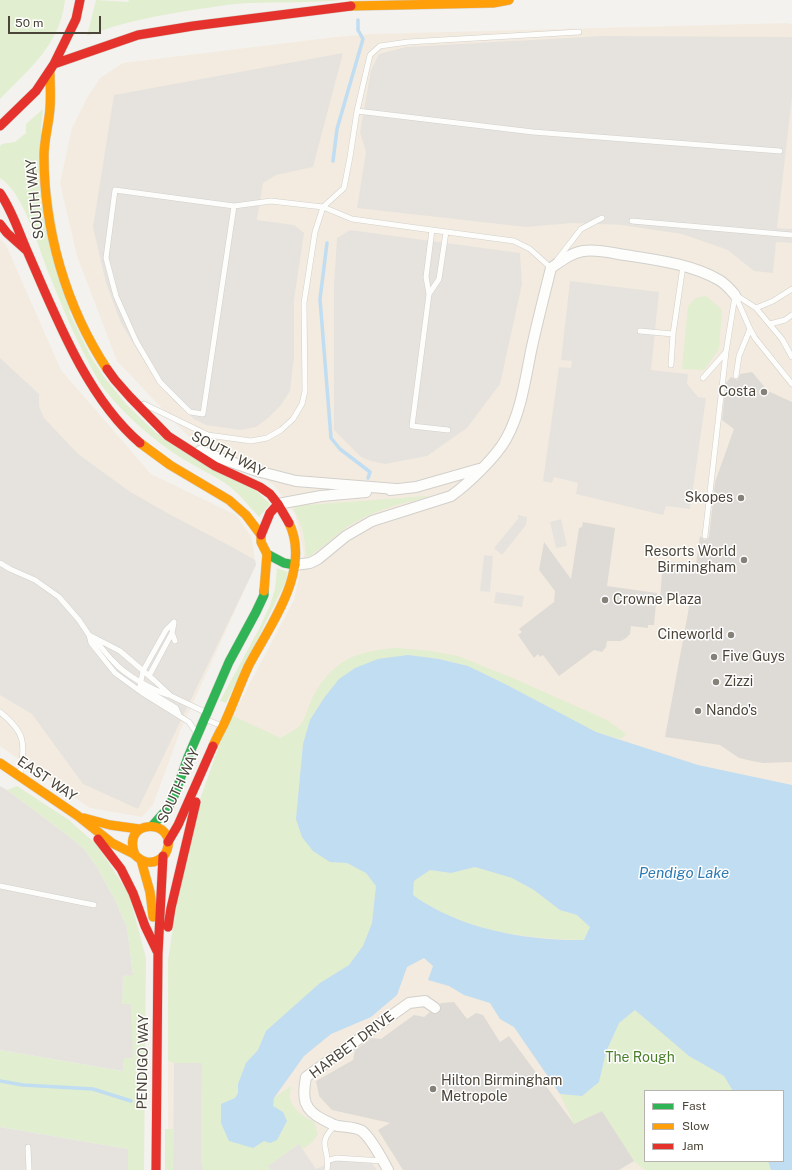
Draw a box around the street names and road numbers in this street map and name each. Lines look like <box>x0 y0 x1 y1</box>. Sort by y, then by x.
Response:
street label: SOUTH WAY <box>22 158 48 240</box>
street label: SOUTH WAY <box>188 428 268 480</box>
street label: SOUTH WAY <box>154 746 204 826</box>
street label: EAST WAY <box>14 753 80 805</box>
street label: HARBET DRIVE <box>306 1008 398 1082</box>
street label: PENDIGO WAY <box>134 1014 152 1110</box>

